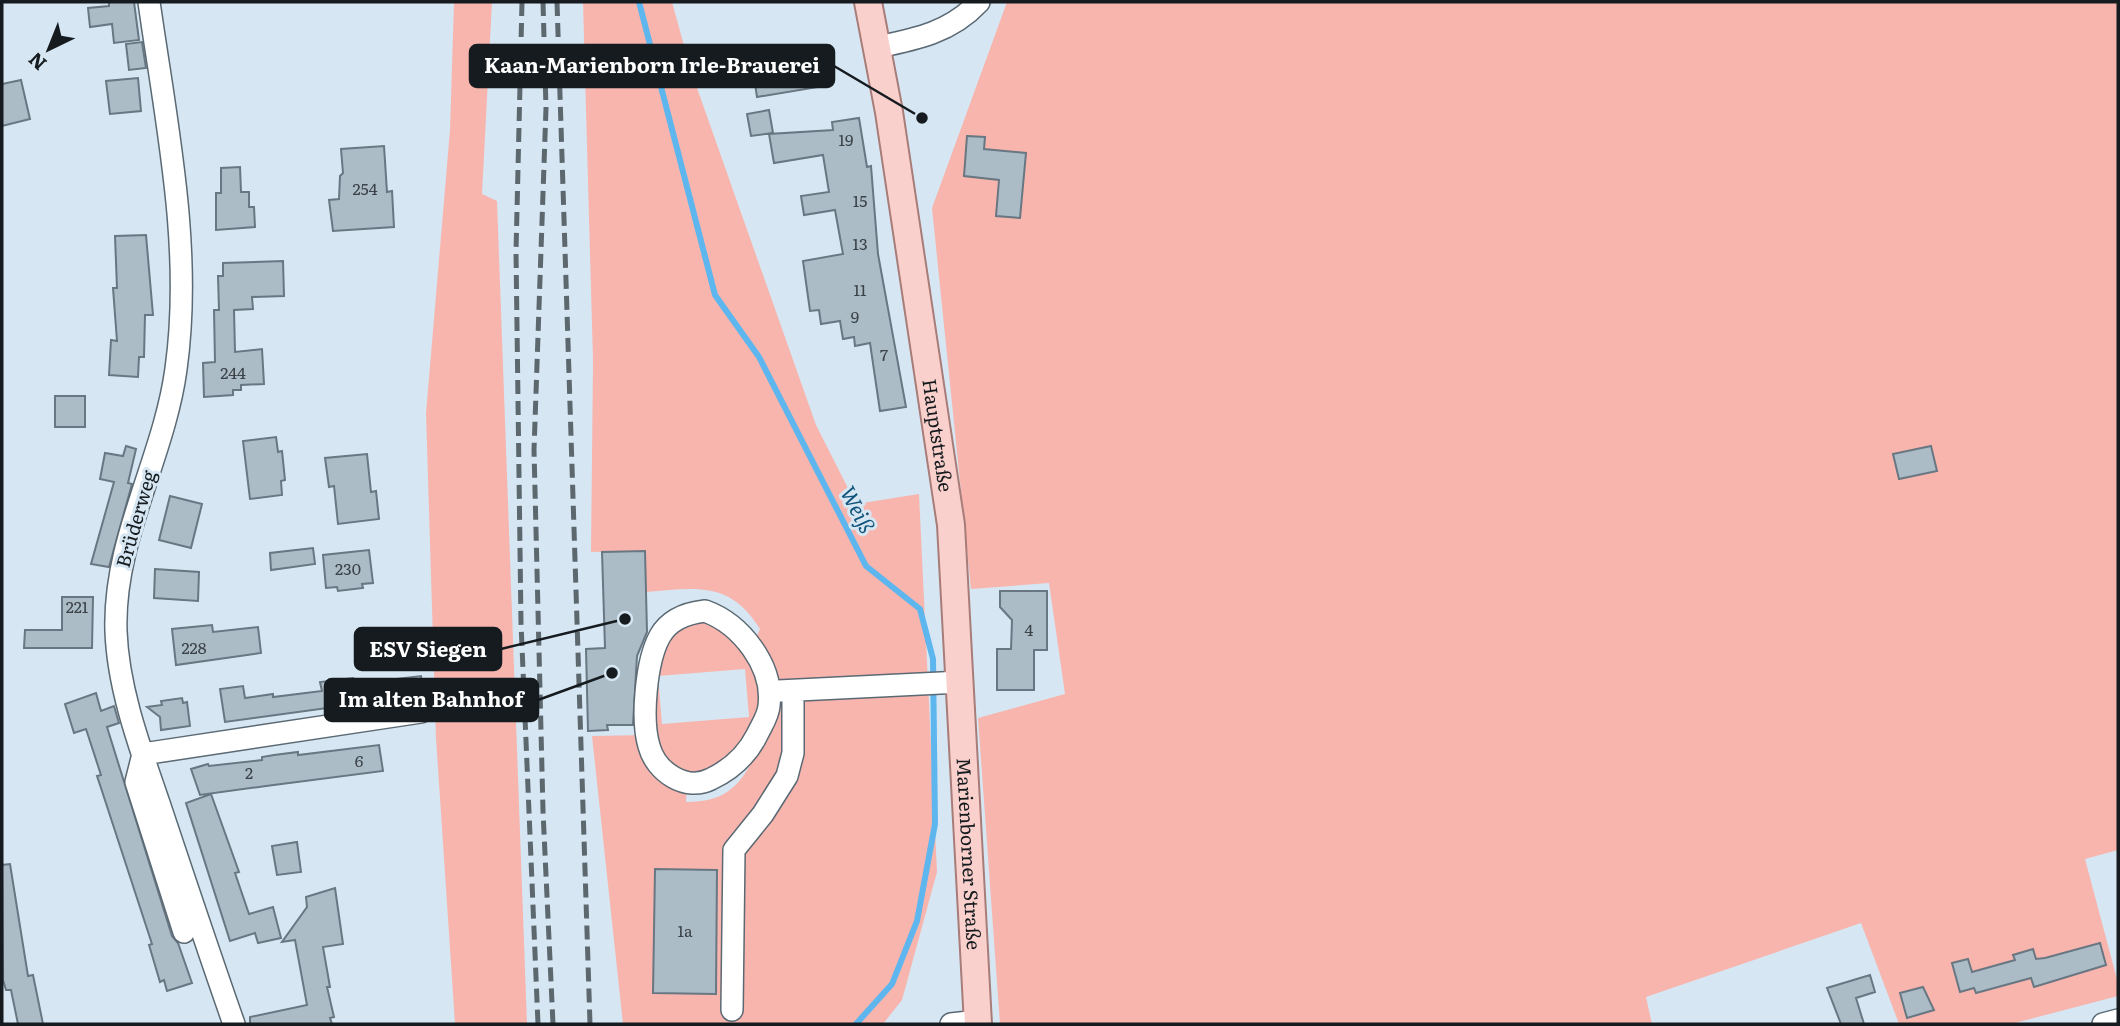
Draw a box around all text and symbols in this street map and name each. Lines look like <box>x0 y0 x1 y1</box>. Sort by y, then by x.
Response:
north arrow <box>14 14 84 84</box>
callout: Kaan-Marienborn Irle-Brauerei <box>470 45 834 87</box>
text: N <box>21 46 52 78</box>
text: Kaan-Marienborn Irle-Brauerei <box>484 48 820 79</box>
house number: 19 <box>839 127 853 151</box>
house number: 254 <box>352 176 378 200</box>
house number: 15 <box>853 188 867 212</box>
house number: 13 <box>852 231 868 255</box>
house number: 11 <box>853 277 867 301</box>
house number: 9 <box>851 304 859 328</box>
house number: 7 <box>880 342 888 366</box>
house number: 244 <box>220 360 246 384</box>
street label: Hauptstraße <box>916 377 961 494</box>
street label: Brüderweg <box>108 466 162 571</box>
water label: Weiß <box>834 480 884 538</box>
house number: 230 <box>335 556 361 580</box>
house number: 221 <box>66 594 89 618</box>
house number: 4 <box>1025 617 1034 641</box>
callout: ESV Siegen <box>355 628 501 670</box>
text: ESV Siegen <box>369 632 487 663</box>
house number: 228 <box>181 635 207 659</box>
callout: Im alten Bahnhof <box>325 679 538 721</box>
text: Im alten Bahnhof <box>339 682 525 713</box>
house number: 6 <box>355 748 364 772</box>
street label: Marienborner Straße <box>951 757 989 951</box>
house number: 2 <box>245 760 253 784</box>
house number: 1a <box>677 918 693 942</box>

